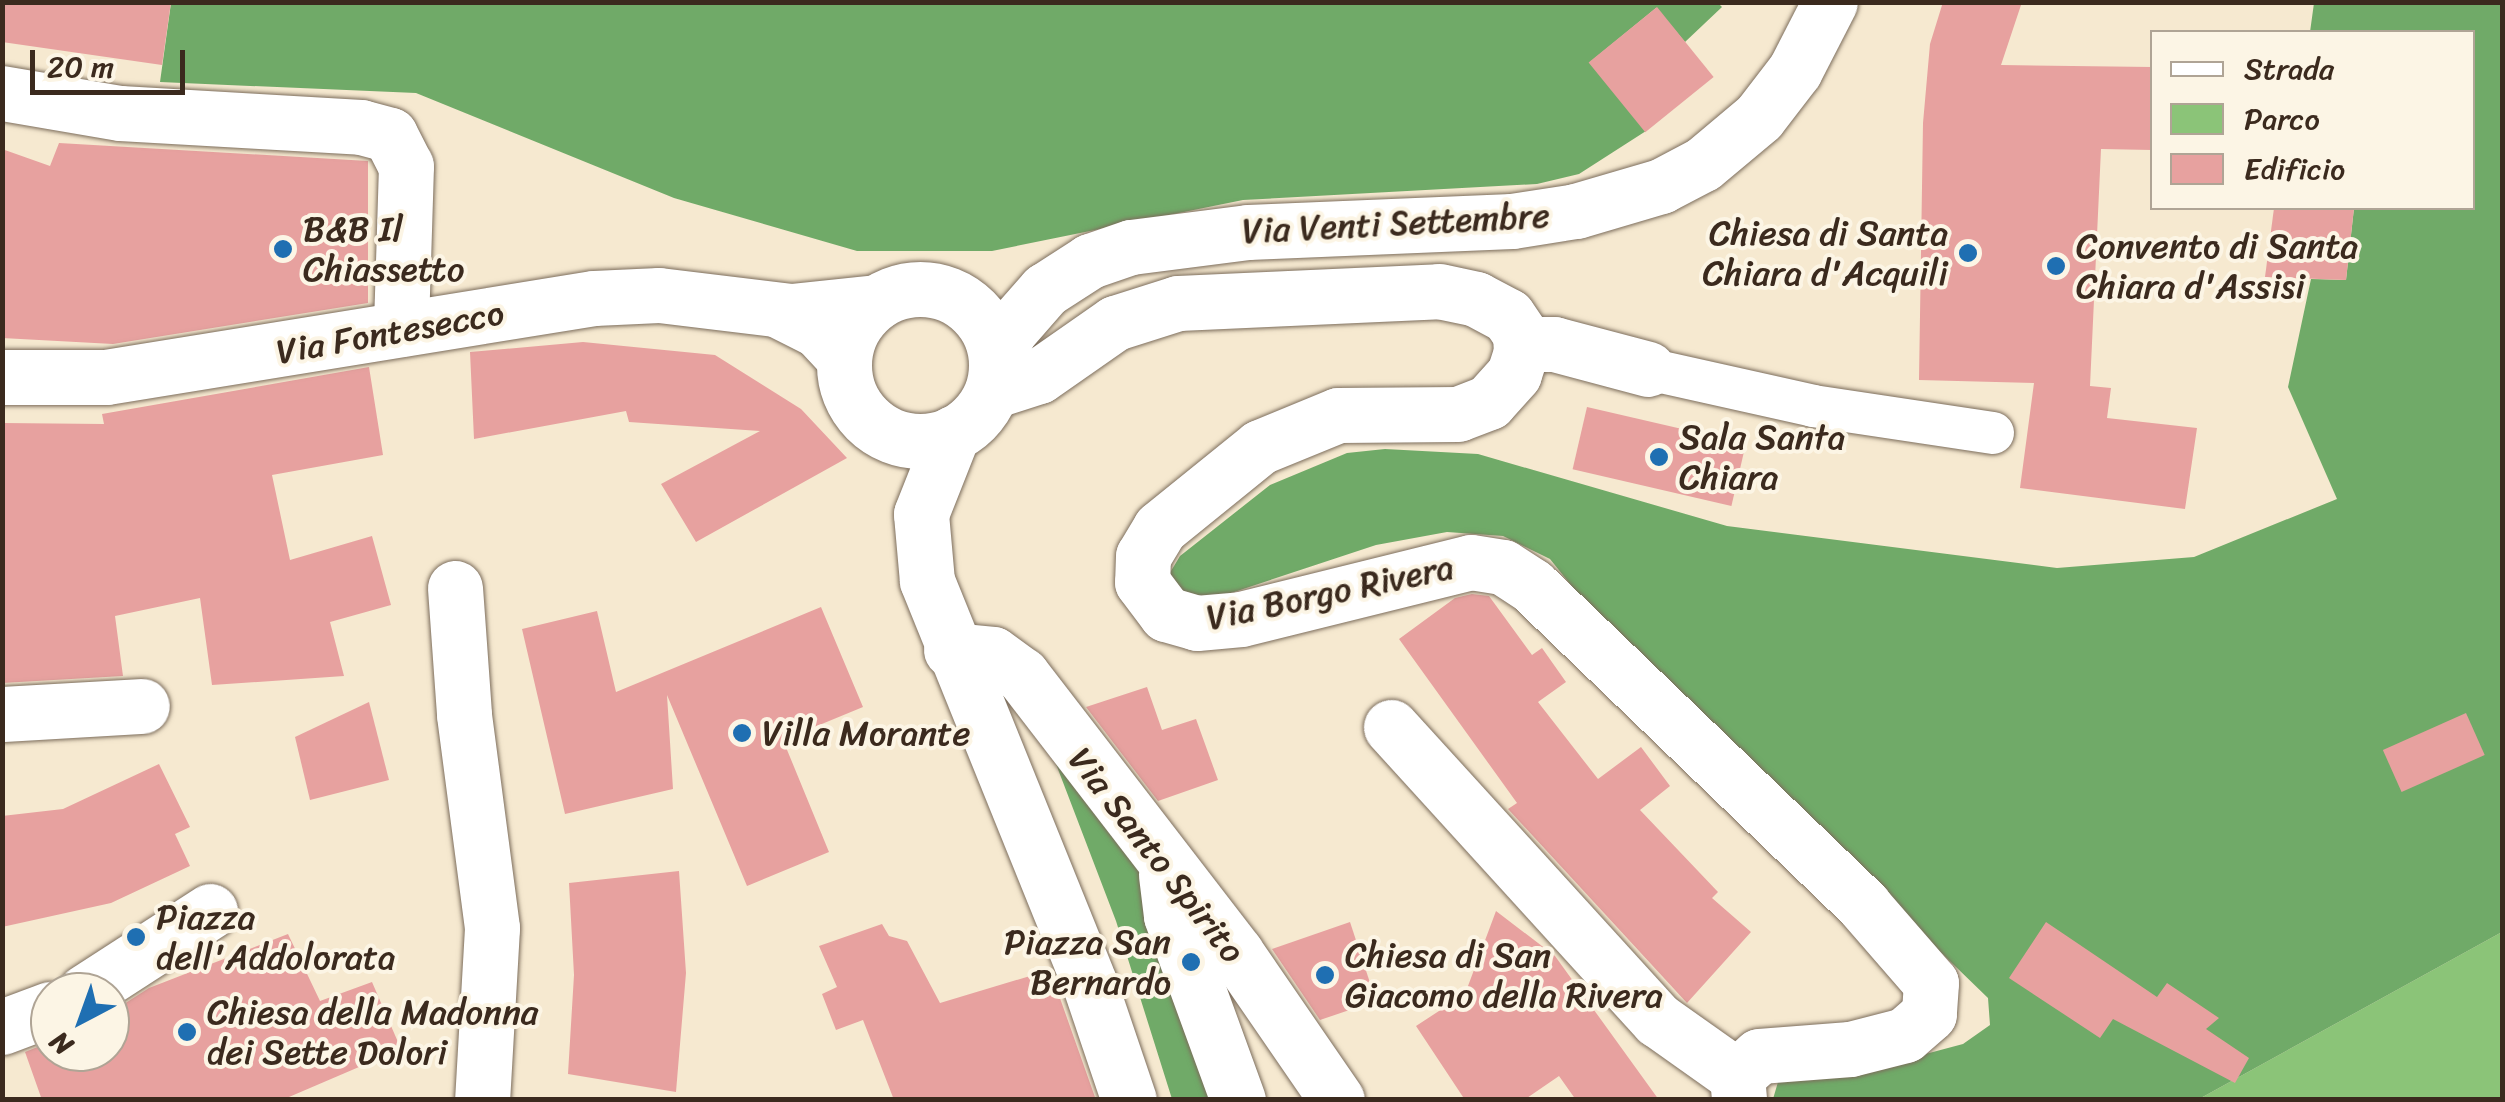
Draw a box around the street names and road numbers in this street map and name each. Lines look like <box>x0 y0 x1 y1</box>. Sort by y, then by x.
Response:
street label: Via Venti Settembre <box>1240 194 1552 252</box>
street label: Via Fontesecco <box>273 291 507 373</box>
street label: Via Borgo Rivera <box>1202 545 1458 639</box>
street label: Via Santo Spirito <box>1059 738 1255 972</box>

